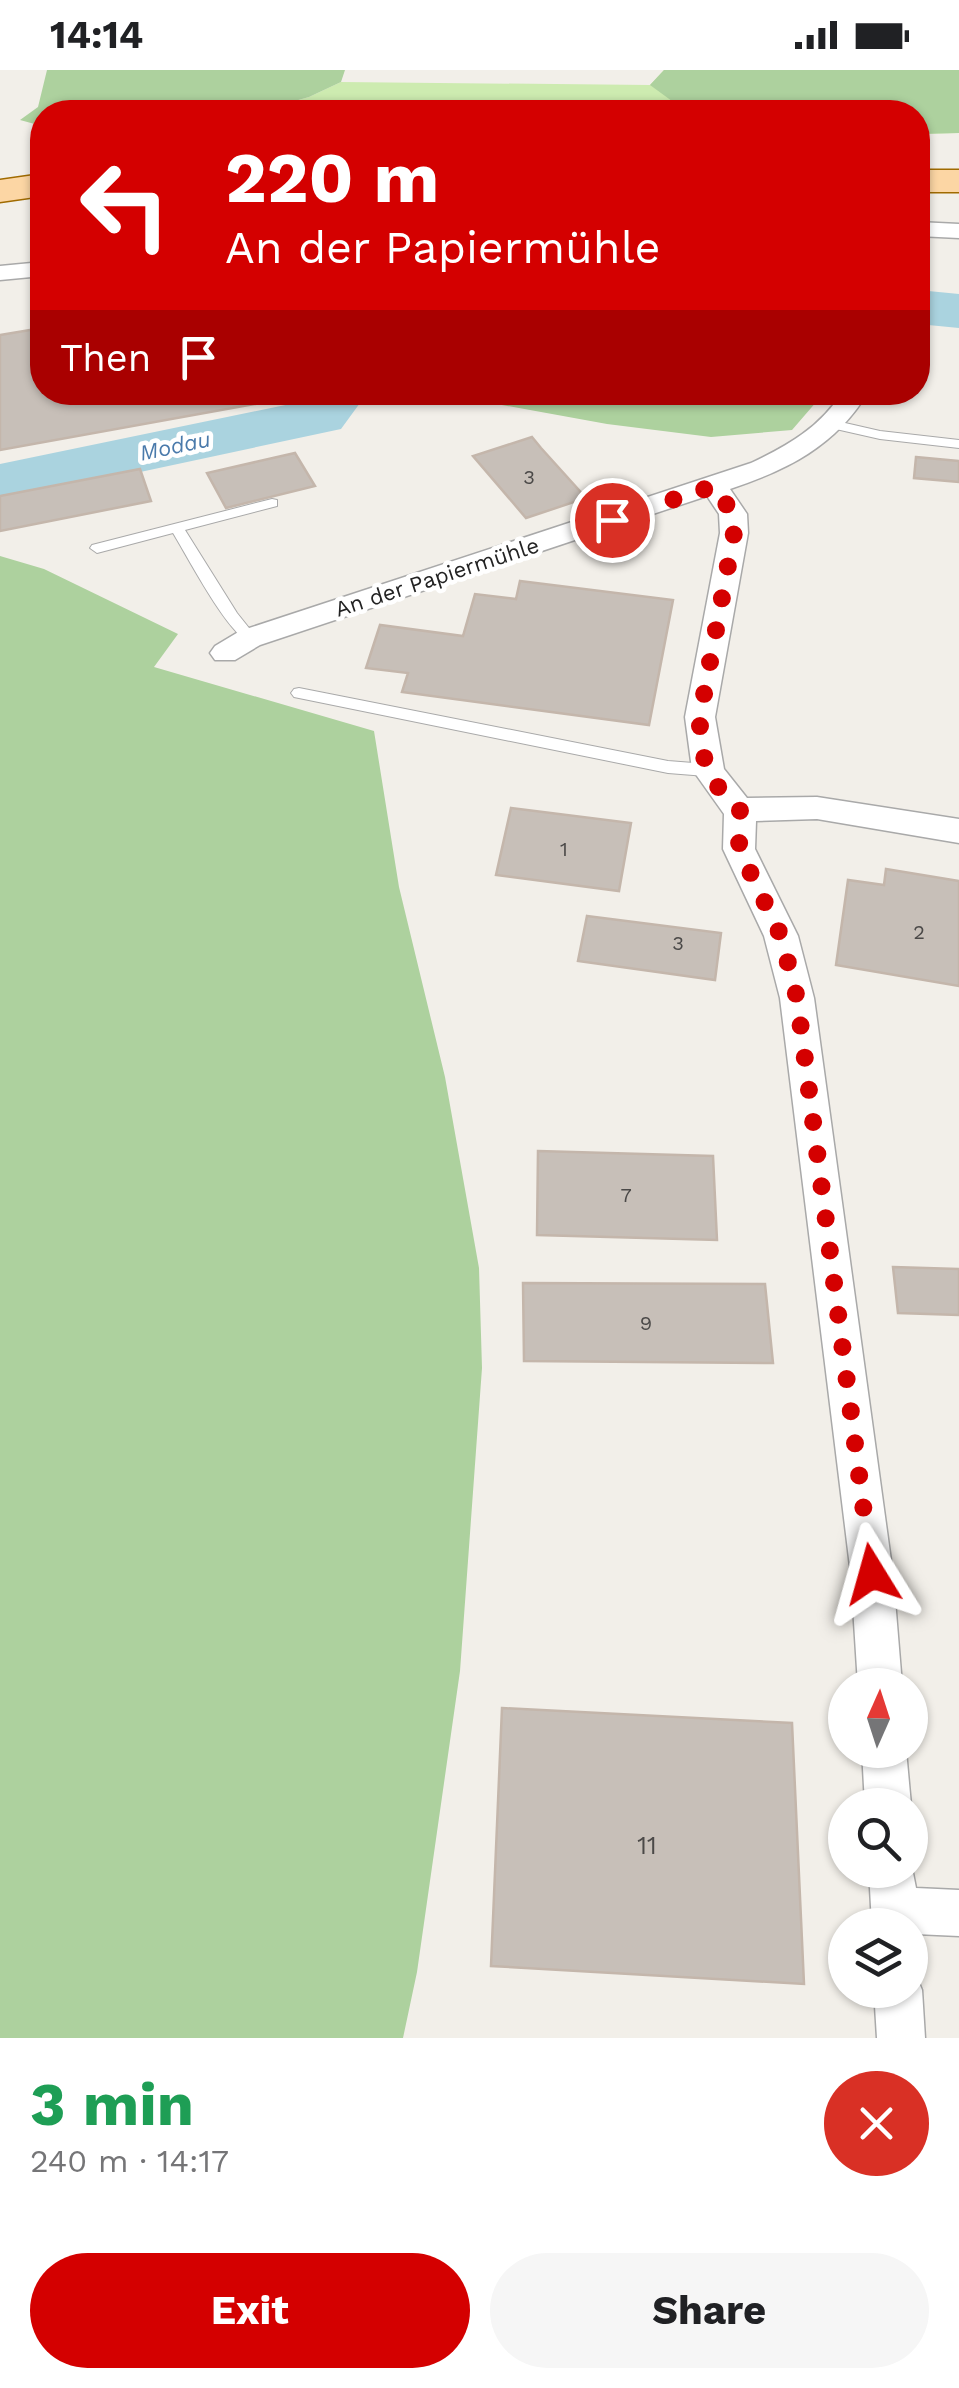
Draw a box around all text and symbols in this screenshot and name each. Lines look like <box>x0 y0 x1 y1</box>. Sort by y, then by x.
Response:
text: 14:14 <box>50 13 143 57</box>
text: 220 m <box>225 137 439 219</box>
icon: left <box>60 140 190 270</box>
text: An der Papiermühle <box>225 221 660 274</box>
icon: arrive <box>171 330 226 385</box>
text: Then <box>60 336 151 380</box>
water label: Modau <box>137 426 213 466</box>
house number: 3 <box>523 465 535 489</box>
pin <box>570 478 655 563</box>
icon: arrive <box>585 493 640 548</box>
street label: An der Papiermühle <box>332 532 542 622</box>
house number: 1 <box>560 837 568 861</box>
house number: 2 <box>913 920 925 944</box>
house number: 3 <box>672 931 684 955</box>
house number: 7 <box>620 1183 632 1207</box>
house number: 9 <box>640 1311 652 1335</box>
position arrow <box>820 1522 924 1626</box>
north arrow <box>828 1668 928 1768</box>
map controls <box>828 1668 928 2008</box>
button: search <box>828 1788 928 1888</box>
house number: 11 <box>637 1831 657 1860</box>
button: layers <box>828 1908 928 2008</box>
text: 3 min <box>30 2069 194 2140</box>
button: close <box>824 2071 929 2176</box>
text: 240 m · 14:17 <box>30 2142 229 2180</box>
button: Exit <box>30 2253 470 2368</box>
button: Share <box>490 2253 929 2368</box>

